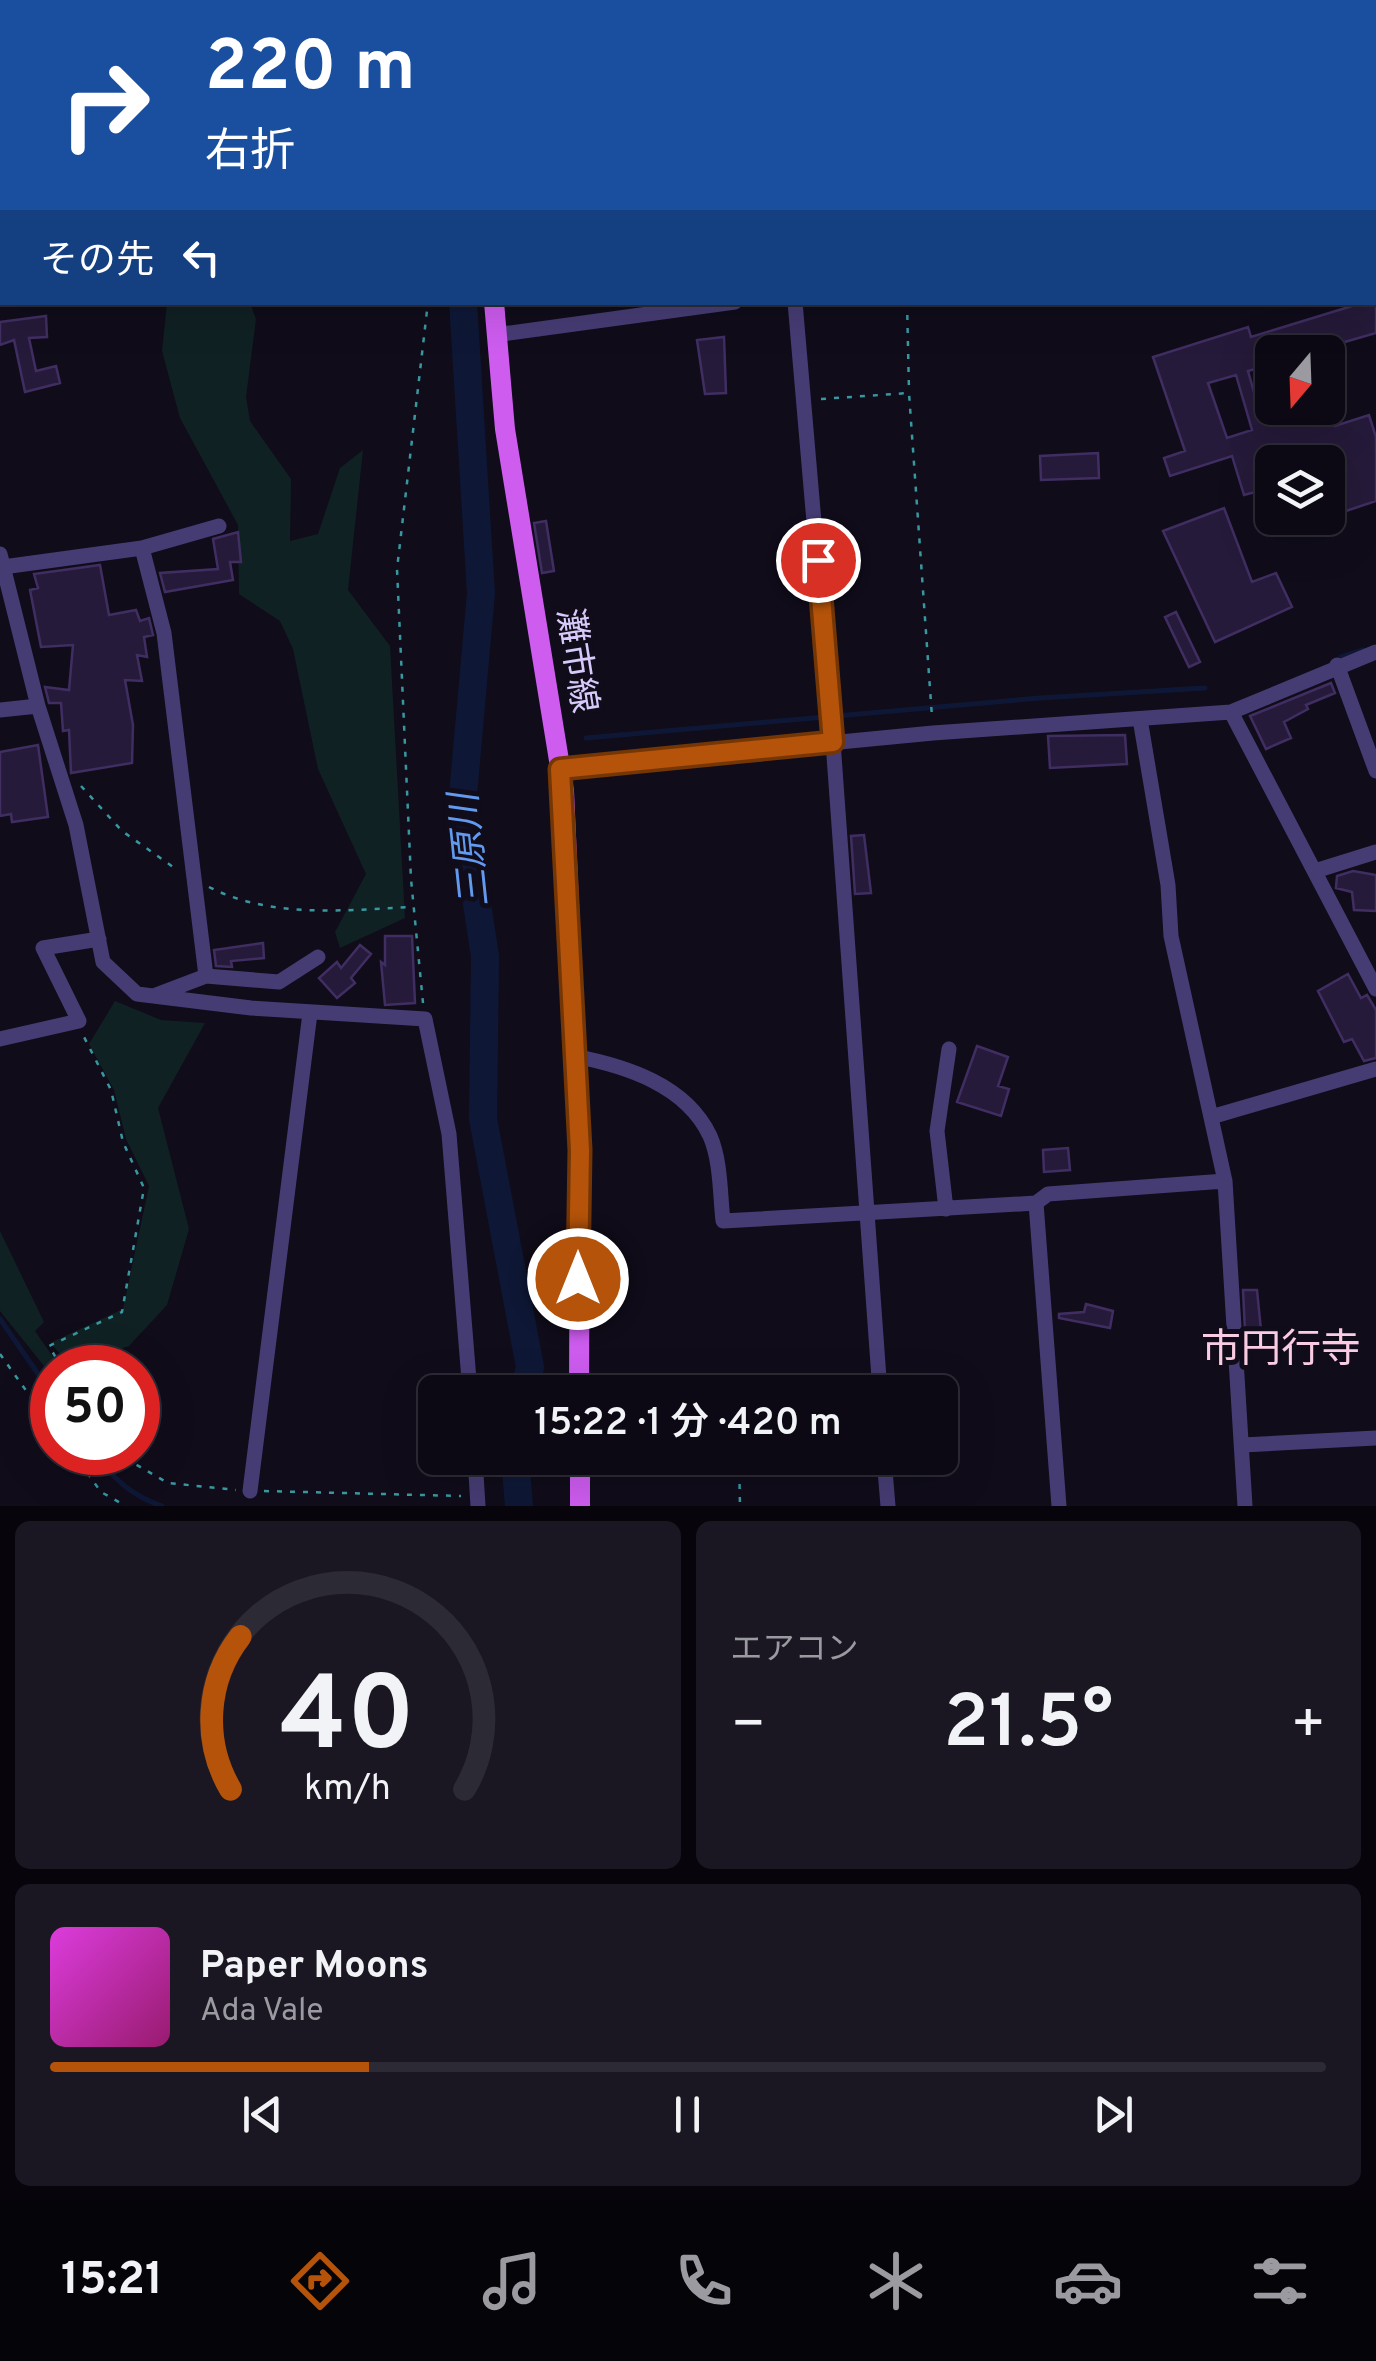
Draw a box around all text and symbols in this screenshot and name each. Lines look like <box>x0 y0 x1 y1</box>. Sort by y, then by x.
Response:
text: 220 m <box>205 26 415 115</box>
icon: right <box>40 40 170 170</box>
text: 右折 <box>205 125 295 182</box>
icon: left <box>174 230 229 285</box>
text: その先 <box>40 238 154 287</box>
north arrow <box>1255 335 1345 425</box>
map controls <box>1255 335 1345 535</box>
button: layers <box>1255 445 1345 535</box>
pin <box>776 518 861 603</box>
icon: arrive <box>791 533 846 588</box>
street label: 灘市線 <box>545 606 605 716</box>
water label: 三原川 <box>441 787 502 909</box>
position arrow <box>526 1227 630 1331</box>
district label: 市円行寺 <box>1201 1327 1361 1377</box>
speed limit sign: 50 <box>30 1345 160 1475</box>
text: 15:22 · 1 分 · 420 m <box>534 1400 842 1449</box>
text: エアコン <box>731 1631 859 1671</box>
text: 40 <box>280 1655 415 1787</box>
text: 21.5° <box>943 1679 1113 1774</box>
text: − <box>731 1692 766 1762</box>
text: + <box>1291 1692 1326 1762</box>
text: km/h <box>304 1767 391 1813</box>
text: Paper Moons <box>200 1943 429 1992</box>
text: Ada Vale <box>200 1992 324 2032</box>
icon: previous <box>235 2087 290 2142</box>
icon: pause <box>660 2087 715 2142</box>
icon: next <box>1086 2087 1141 2142</box>
icon: directions <box>285 2246 355 2316</box>
icon: music <box>477 2246 547 2316</box>
icon: phone <box>669 2246 739 2316</box>
icon: climate <box>861 2246 931 2316</box>
icon: car <box>1053 2246 1123 2316</box>
icon: filters <box>1245 2246 1315 2316</box>
text: 15:21 <box>61 2253 163 2310</box>

